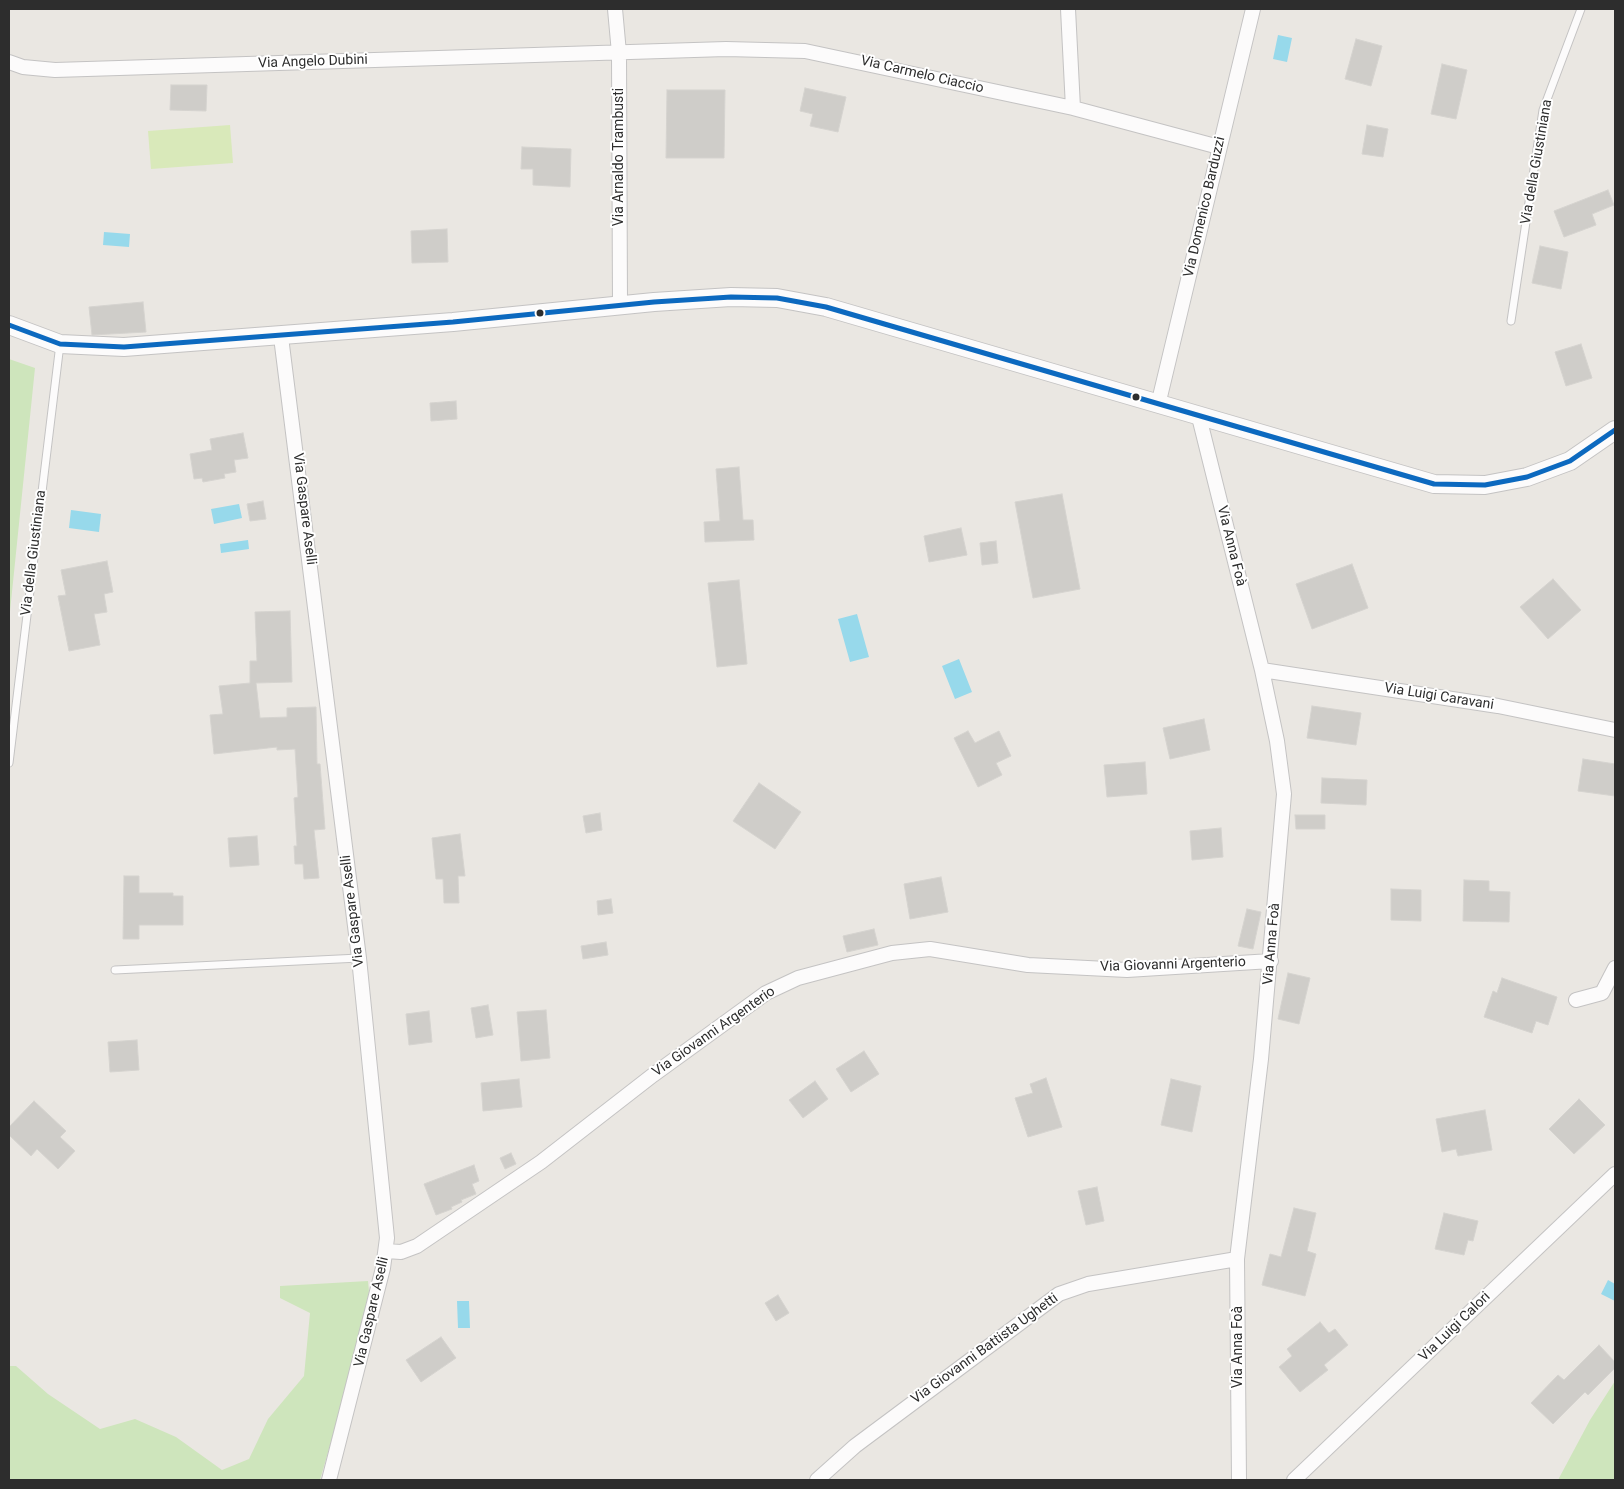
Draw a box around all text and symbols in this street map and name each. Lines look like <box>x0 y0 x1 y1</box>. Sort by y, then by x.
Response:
street label: Via Angelo Dubini <box>258 52 368 72</box>
street label: Via Carmelo Ciaccio <box>859 53 985 97</box>
street label: Via Arnaldo Trambusti <box>611 88 627 226</box>
street label: Via della Giustiniana <box>1518 98 1556 226</box>
street label: Via Domenico Barduzzi <box>1181 135 1229 279</box>
unlabelled marker <box>535 308 545 318</box>
unlabelled marker <box>1131 392 1141 402</box>
street label: Via Gaspare Aselli <box>289 452 319 566</box>
street label: Via della Giustiniana <box>18 489 50 617</box>
street label: Via Anna Foà <box>1213 504 1249 588</box>
street label: Via Luigi Caravani <box>1383 680 1495 714</box>
street label: Via Gaspare Aselli <box>338 854 368 968</box>
street label: Via Anna Foà <box>1260 902 1284 986</box>
street label: Via Giovanni Argenterio <box>1100 954 1246 976</box>
street label: Via Giovanni Argenterio <box>649 983 779 1081</box>
street label: Via Gaspare Aselli <box>351 1255 393 1369</box>
street label: Via Luigi Calori <box>1416 1289 1494 1365</box>
street label: Via Giovanni Battista Ughetti <box>908 1290 1062 1408</box>
street label: Via Anna Foà <box>1230 1306 1246 1388</box>

